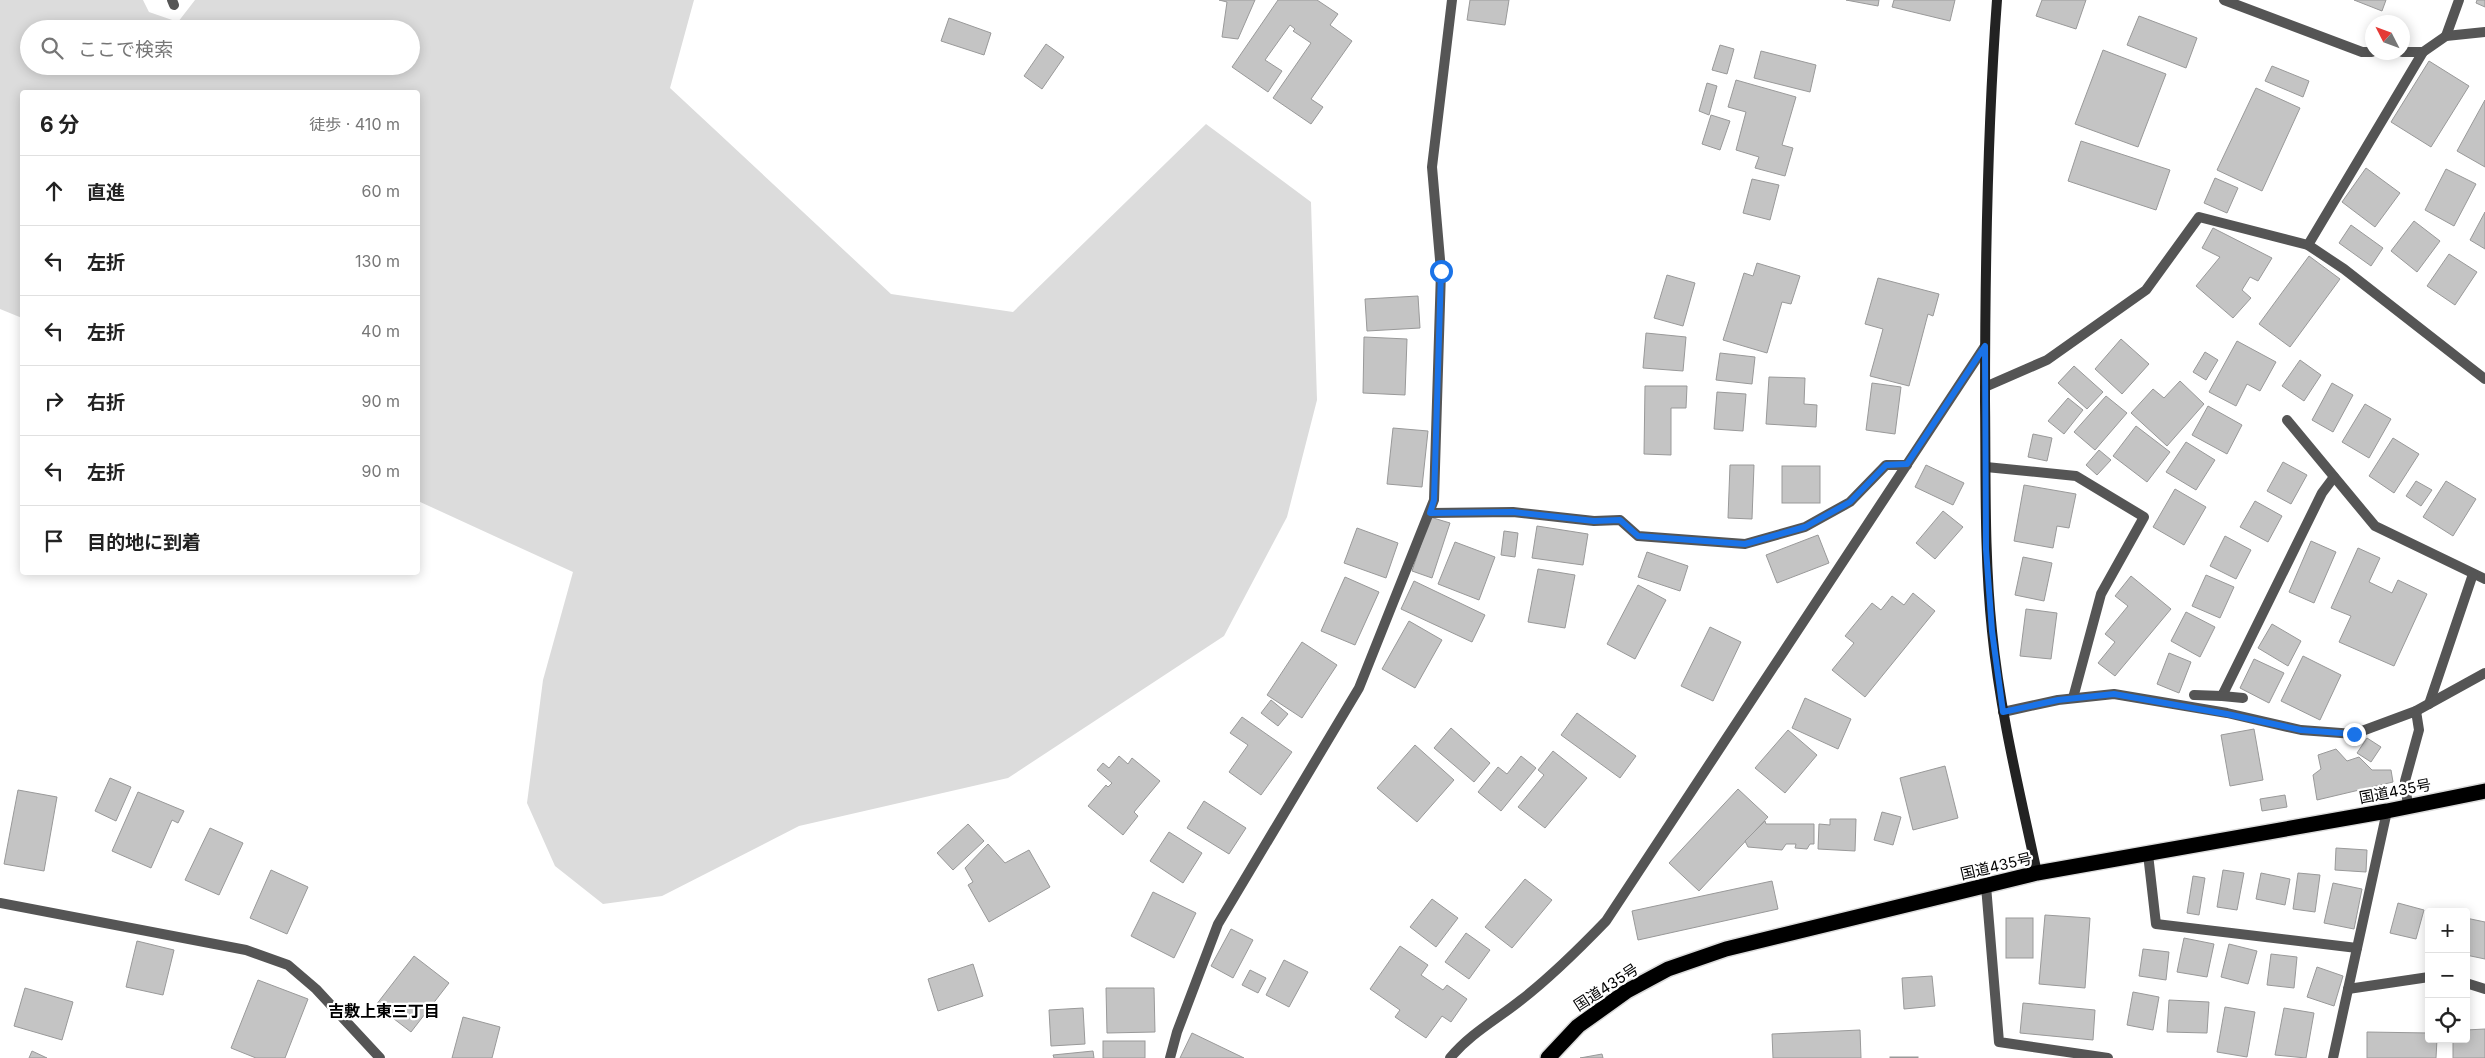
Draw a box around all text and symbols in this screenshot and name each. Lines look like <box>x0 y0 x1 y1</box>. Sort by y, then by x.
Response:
north arrow <box>2365 15 2410 60</box>
search box <box>20 20 420 75</box>
icon: search <box>38 34 66 62</box>
text: ここで検索 <box>78 38 173 61</box>
text: 6 分 <box>40 112 80 137</box>
text: 徒歩 · 410 m <box>309 114 400 134</box>
icon: ahead <box>40 177 68 205</box>
text: 直進 <box>87 181 125 204</box>
text: 60 m <box>361 181 400 201</box>
icon: left <box>40 247 68 275</box>
text: 左折 <box>87 251 125 274</box>
text: 130 m <box>355 251 400 271</box>
route start <box>1430 260 1453 283</box>
icon: left <box>40 317 68 345</box>
text: 左折 <box>87 321 125 344</box>
text: 40 m <box>361 321 400 341</box>
icon: right <box>40 387 68 415</box>
text: 右折 <box>87 391 125 414</box>
text: 90 m <box>361 391 400 411</box>
icon: left <box>40 457 68 485</box>
text: 左折 <box>87 461 125 484</box>
text: 90 m <box>361 461 400 481</box>
icon: arrive <box>40 527 68 555</box>
text: 目的地に到着 <box>87 531 201 554</box>
route end <box>2343 723 2366 746</box>
street label: 国道435号 <box>2357 775 2433 807</box>
street label: 国道435号 <box>1958 849 2034 883</box>
map controls <box>2425 908 2470 1043</box>
button: + <box>2425 908 2470 953</box>
button: − <box>2425 953 2470 998</box>
street label: 国道435号 <box>1570 959 1642 1015</box>
button: locate <box>2425 998 2470 1043</box>
district label: 吉敷上東三丁目 <box>328 1001 440 1021</box>

